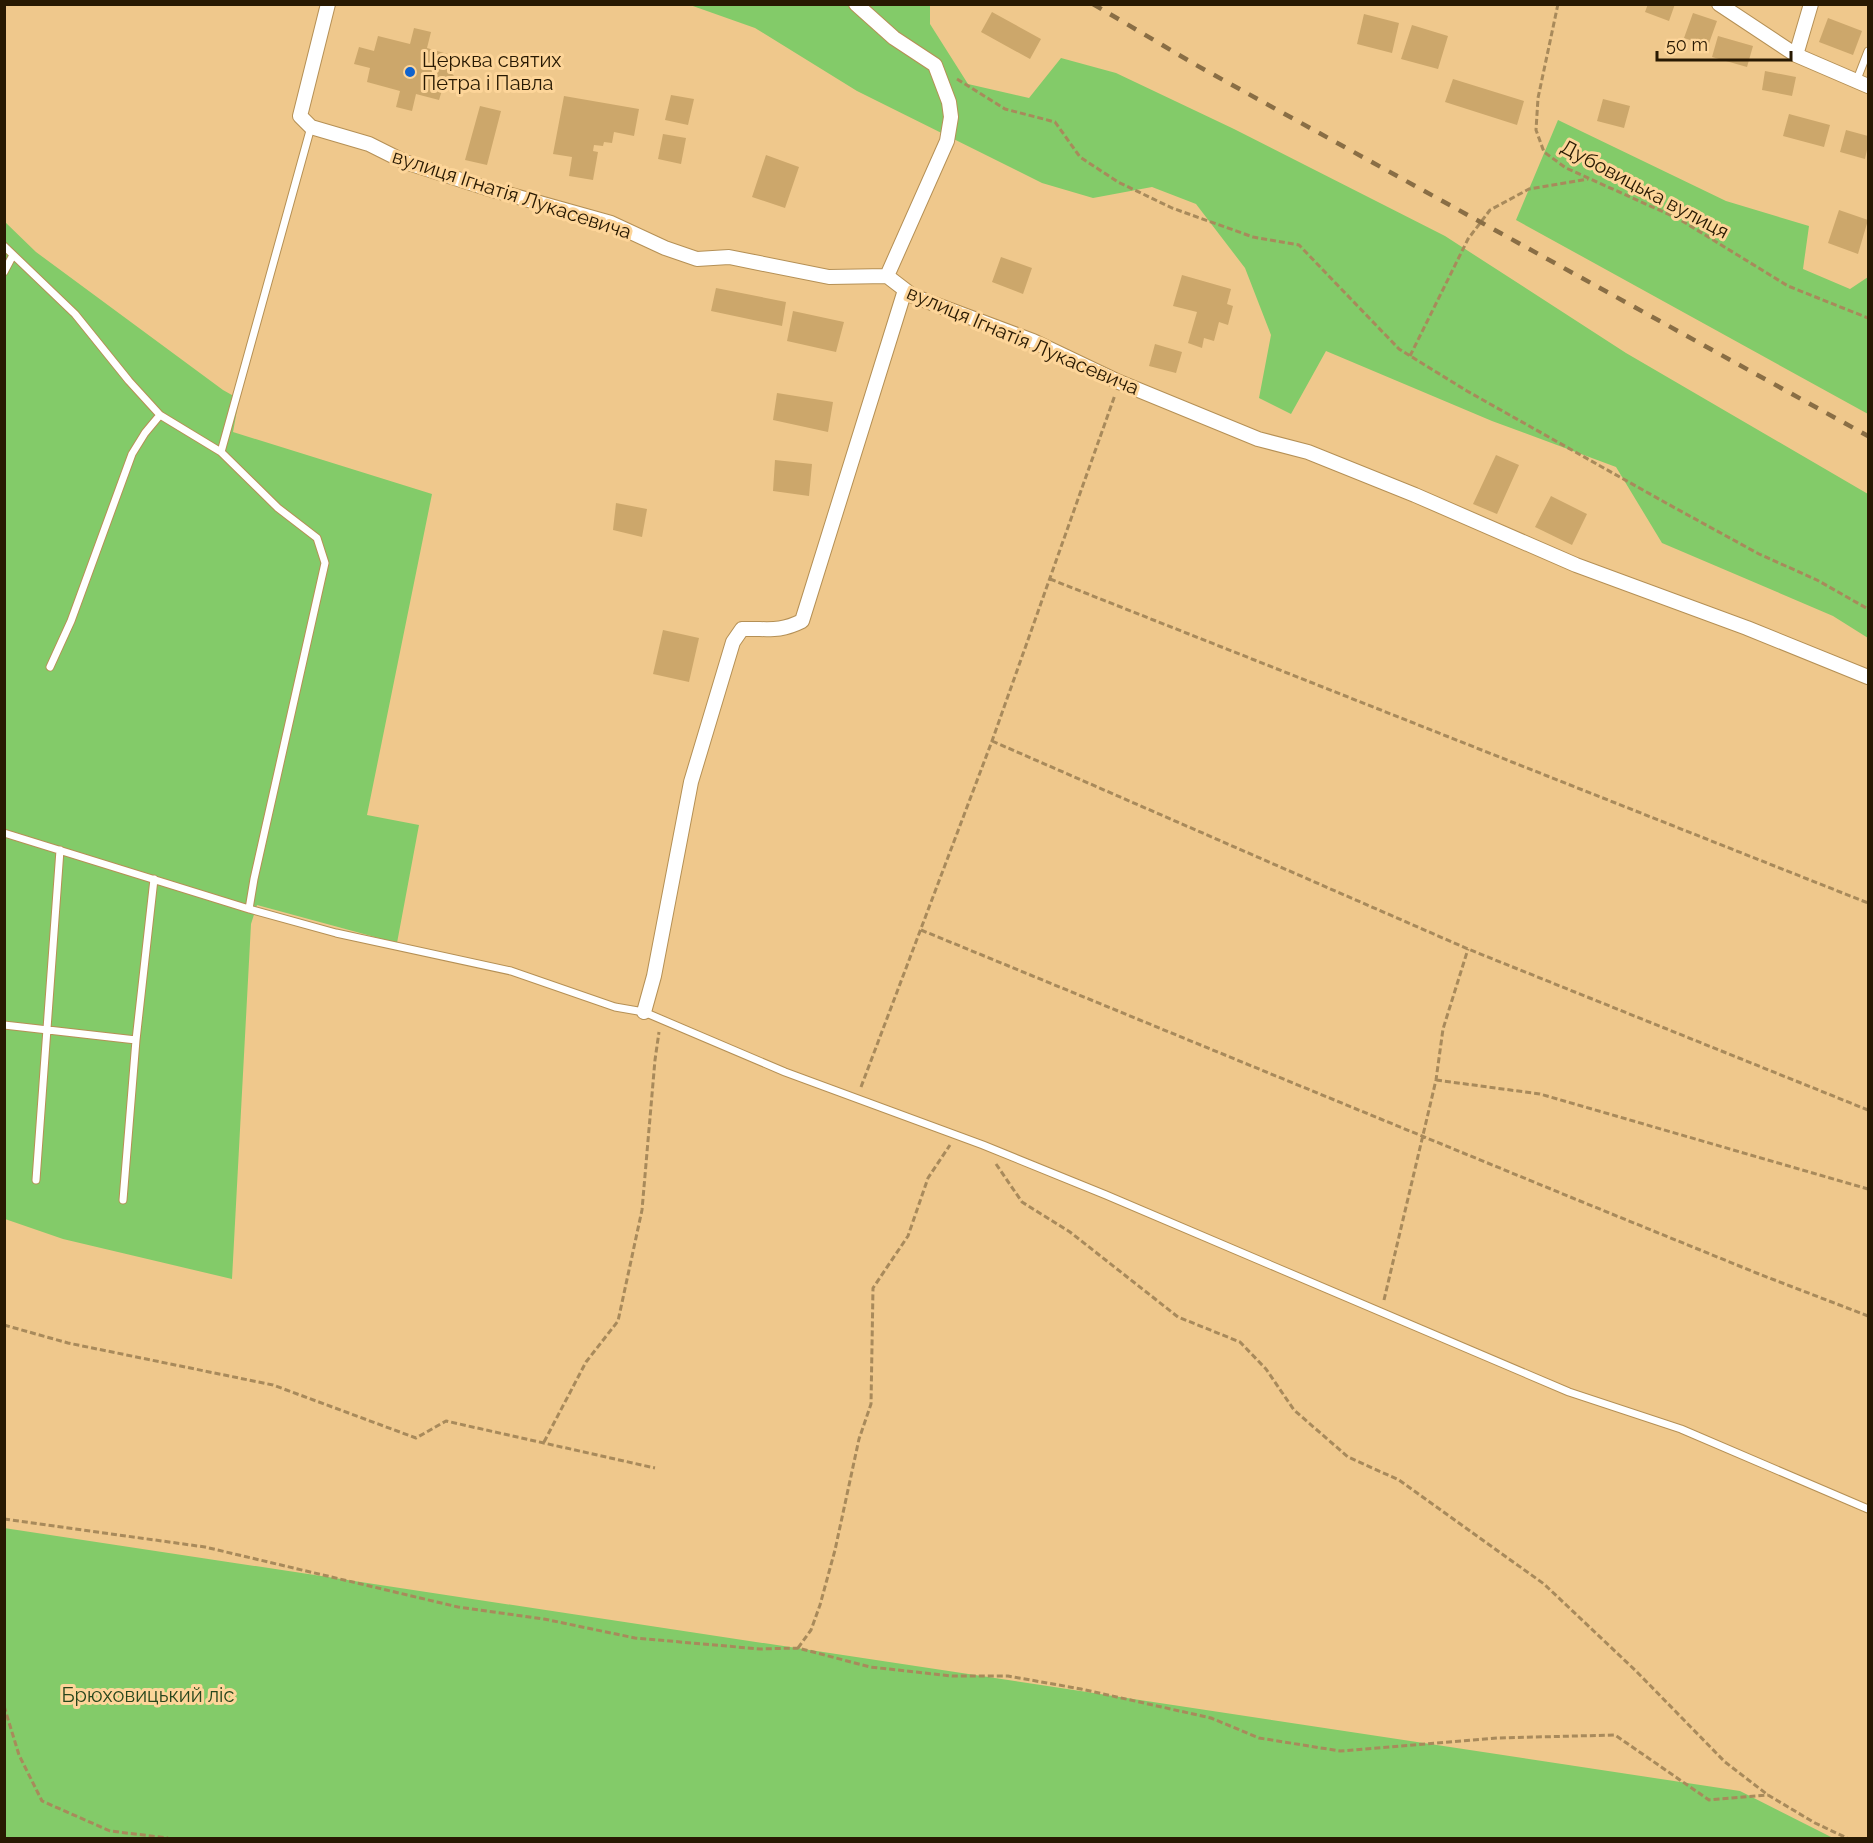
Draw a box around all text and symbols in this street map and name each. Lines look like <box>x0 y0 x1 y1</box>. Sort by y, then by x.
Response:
scale bar <box>1657 24 1790 62</box>
text: 50 m <box>1666 34 1708 55</box>
place label: Церква святих Петра і Павла <box>422 48 561 95</box>
marker: Церква святих Петра і Павла <box>403 65 417 79</box>
street label: Дубовицька вулиця <box>1557 135 1733 243</box>
street label: вулиця Ігнатія Лукасевича <box>390 144 634 244</box>
street label: вулиця Ігнатія Лукасевича <box>903 280 1143 400</box>
park label: Брюховицький ліс <box>62 1683 234 1707</box>

